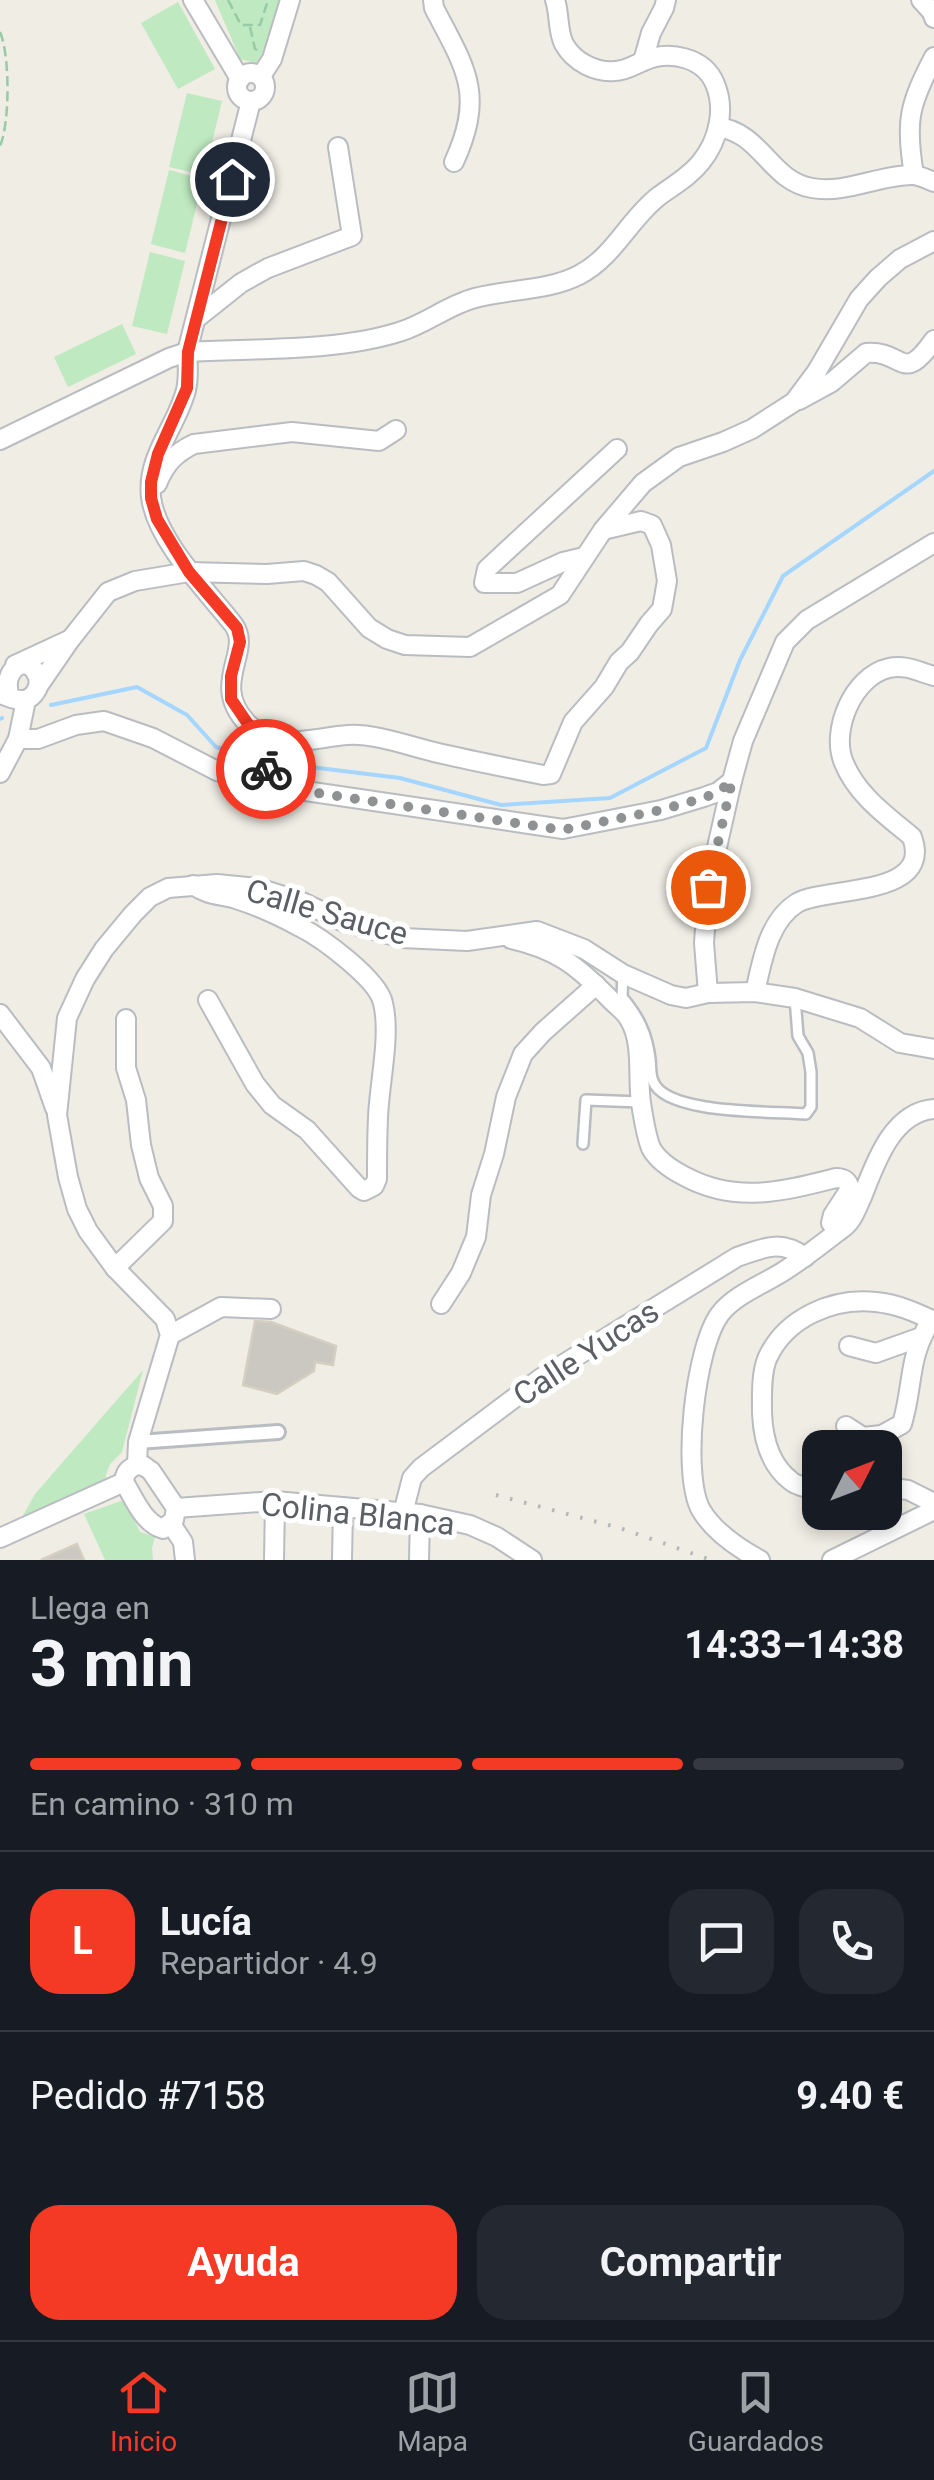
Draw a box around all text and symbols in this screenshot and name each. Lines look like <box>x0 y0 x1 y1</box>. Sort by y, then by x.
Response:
pin <box>190 137 275 222</box>
icon: home <box>205 152 260 207</box>
courier <box>216 719 316 819</box>
icon: bike <box>239 742 294 797</box>
pin <box>666 845 751 930</box>
icon: bag <box>681 860 736 915</box>
street label: Calle Sauce <box>242 871 412 953</box>
street label: Calle Yucas <box>506 1292 666 1414</box>
north arrow <box>802 1430 902 1530</box>
map controls <box>802 1430 902 1530</box>
street label: Colina Blanca <box>259 1485 457 1543</box>
text: Llega en <box>30 1589 150 1627</box>
text: 14:33–14:38 <box>684 1623 904 1667</box>
text: 3 min <box>30 1626 193 1702</box>
text: En camino · 310 m <box>30 1785 294 1823</box>
button: chat <box>669 1889 774 1994</box>
button: phone <box>799 1889 904 1994</box>
text: Lucía <box>160 1900 252 1944</box>
text: L <box>72 1919 93 1963</box>
text: Repartidor · 4.9 <box>160 1944 378 1982</box>
text: Pedido #7158 <box>30 2074 266 2118</box>
text: 9.40 € <box>796 2074 904 2118</box>
button: Ayuda <box>30 2205 457 2320</box>
button: Compartir <box>477 2205 904 2320</box>
tab: Inicio <box>110 2365 177 2458</box>
tab: Mapa <box>397 2365 468 2458</box>
tab: Guardados <box>688 2365 824 2458</box>

